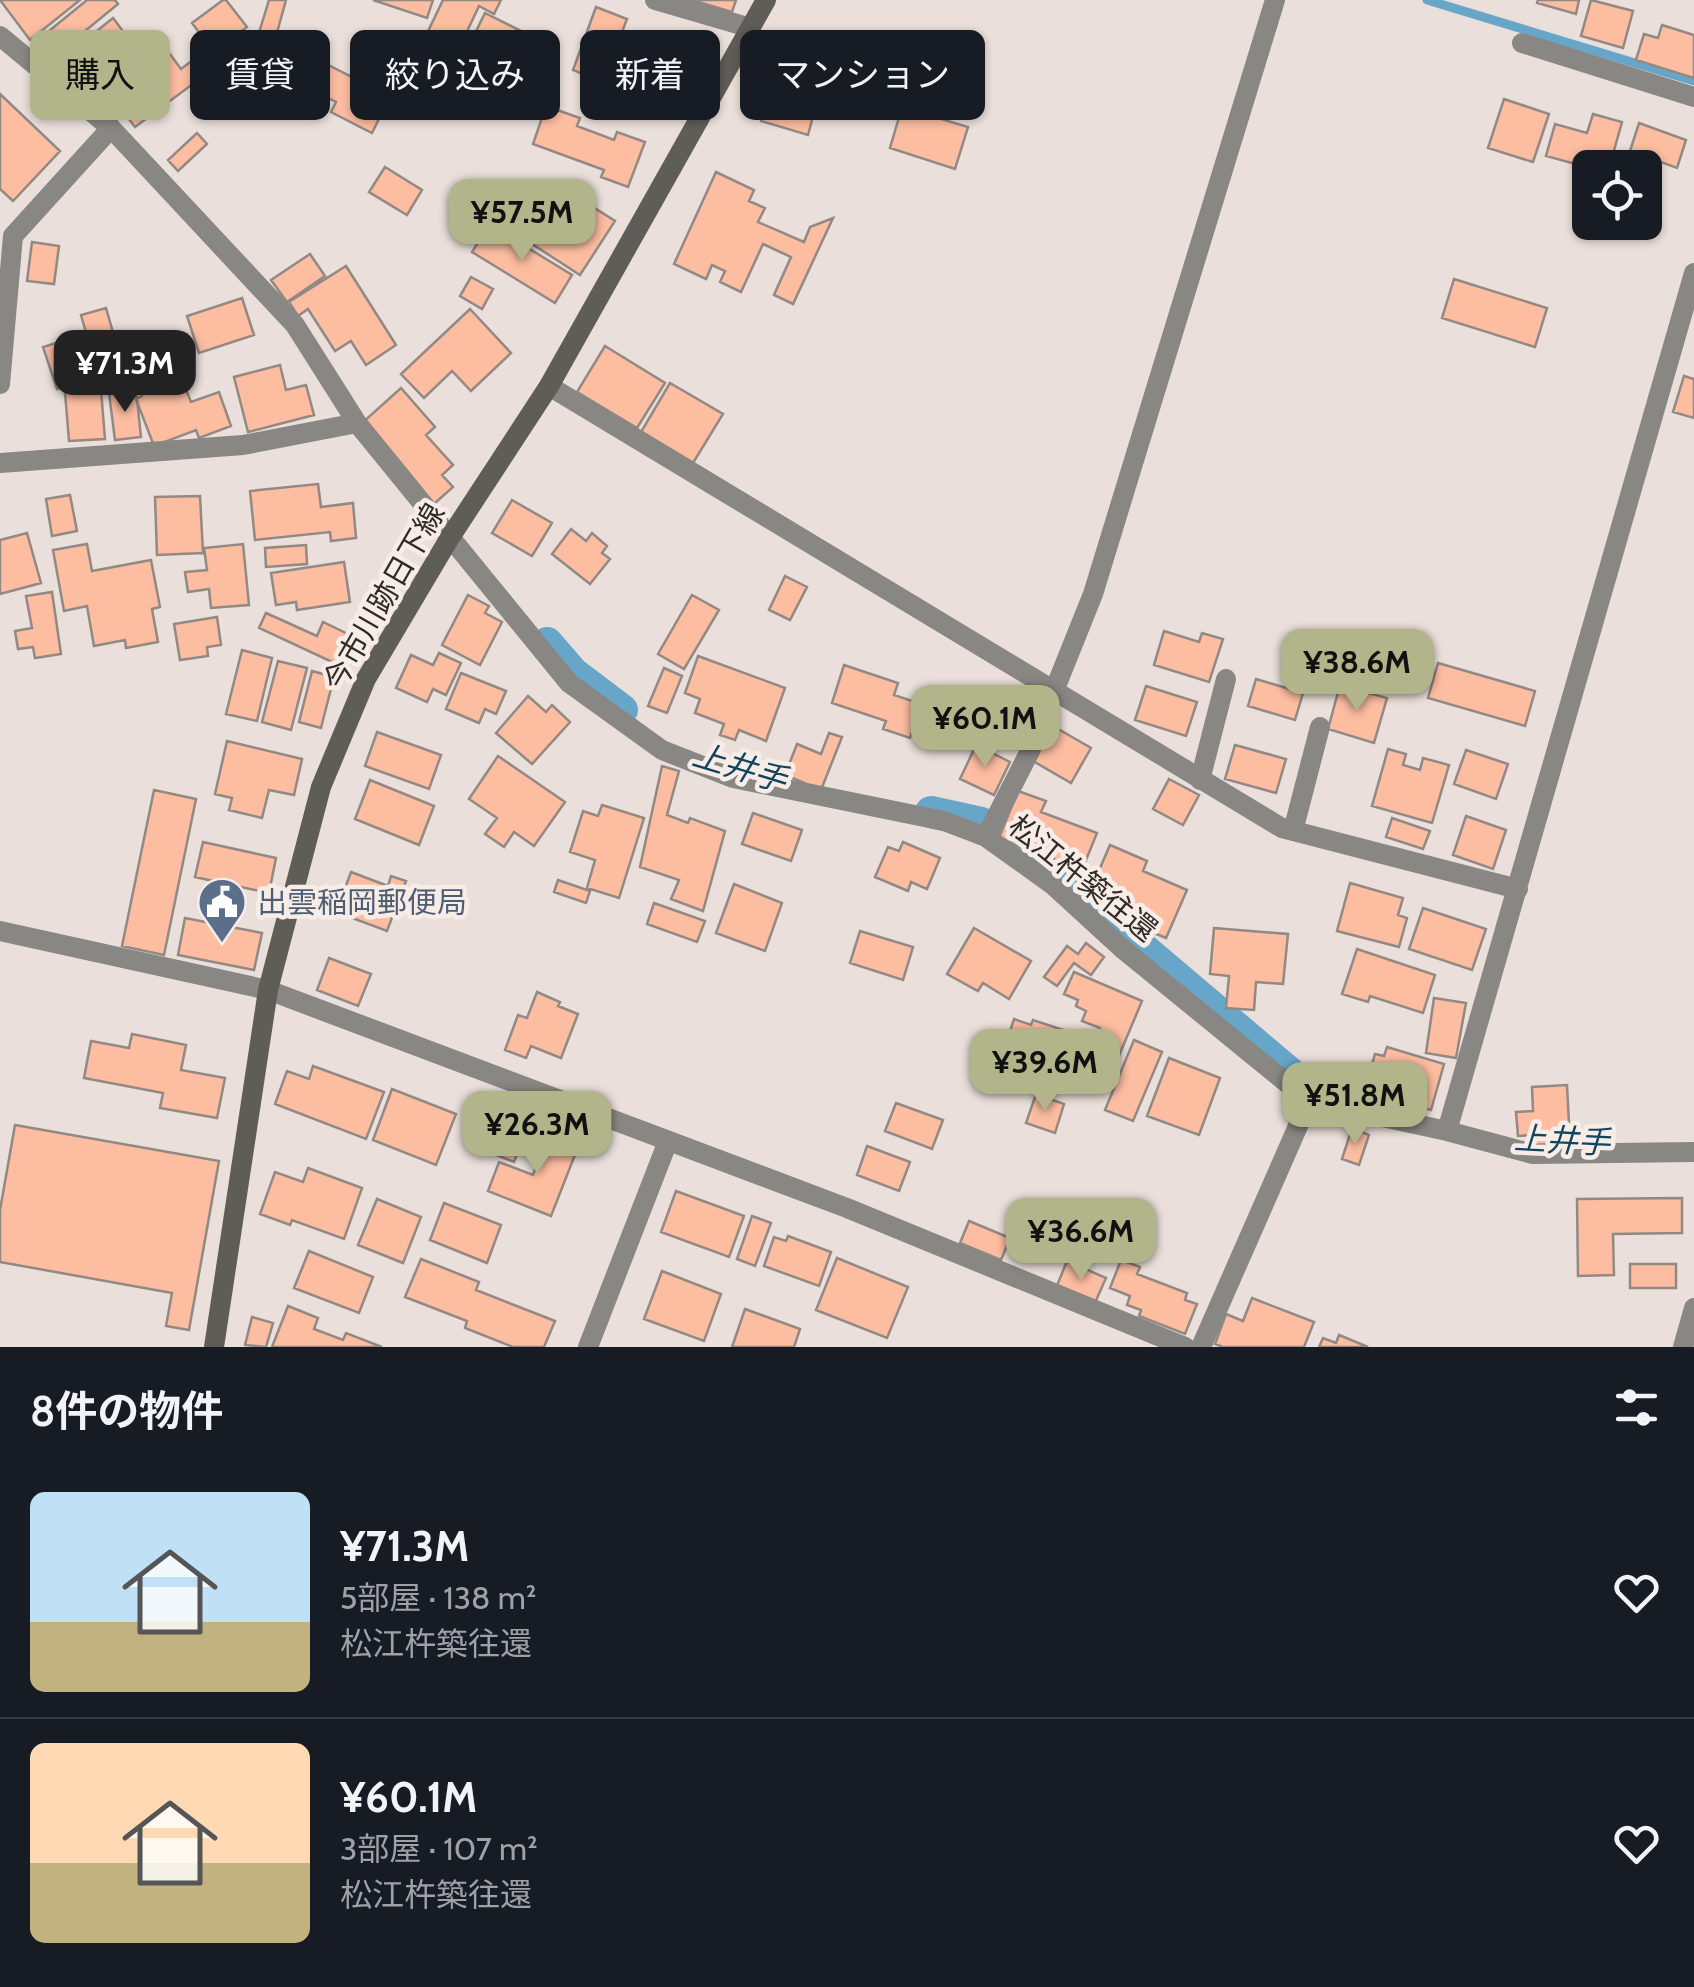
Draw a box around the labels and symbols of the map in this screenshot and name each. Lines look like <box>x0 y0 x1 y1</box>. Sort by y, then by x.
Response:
pin: ¥57.5M <box>441 179 603 264</box>
pin: ¥71.3M <box>44 330 206 415</box>
street label: 今市川跡日下線 <box>315 497 453 697</box>
pin: ¥38.6M <box>1276 629 1438 714</box>
pin: ¥60.1M <box>904 685 1066 770</box>
water label: 上井手 <box>688 734 794 800</box>
street label: 松江杵築往還 <box>1001 807 1165 949</box>
public building icon: 出雲稲岡郵便局 <box>196 876 248 944</box>
place label: 出雲稲岡郵便局 <box>257 884 467 921</box>
pin: ¥39.6M <box>964 1029 1126 1114</box>
pin: ¥51.8M <box>1274 1062 1436 1147</box>
pin: ¥26.3M <box>456 1091 618 1176</box>
water label: 上井手 <box>1513 1118 1613 1162</box>
pin: ¥36.6M <box>1000 1198 1162 1283</box>

